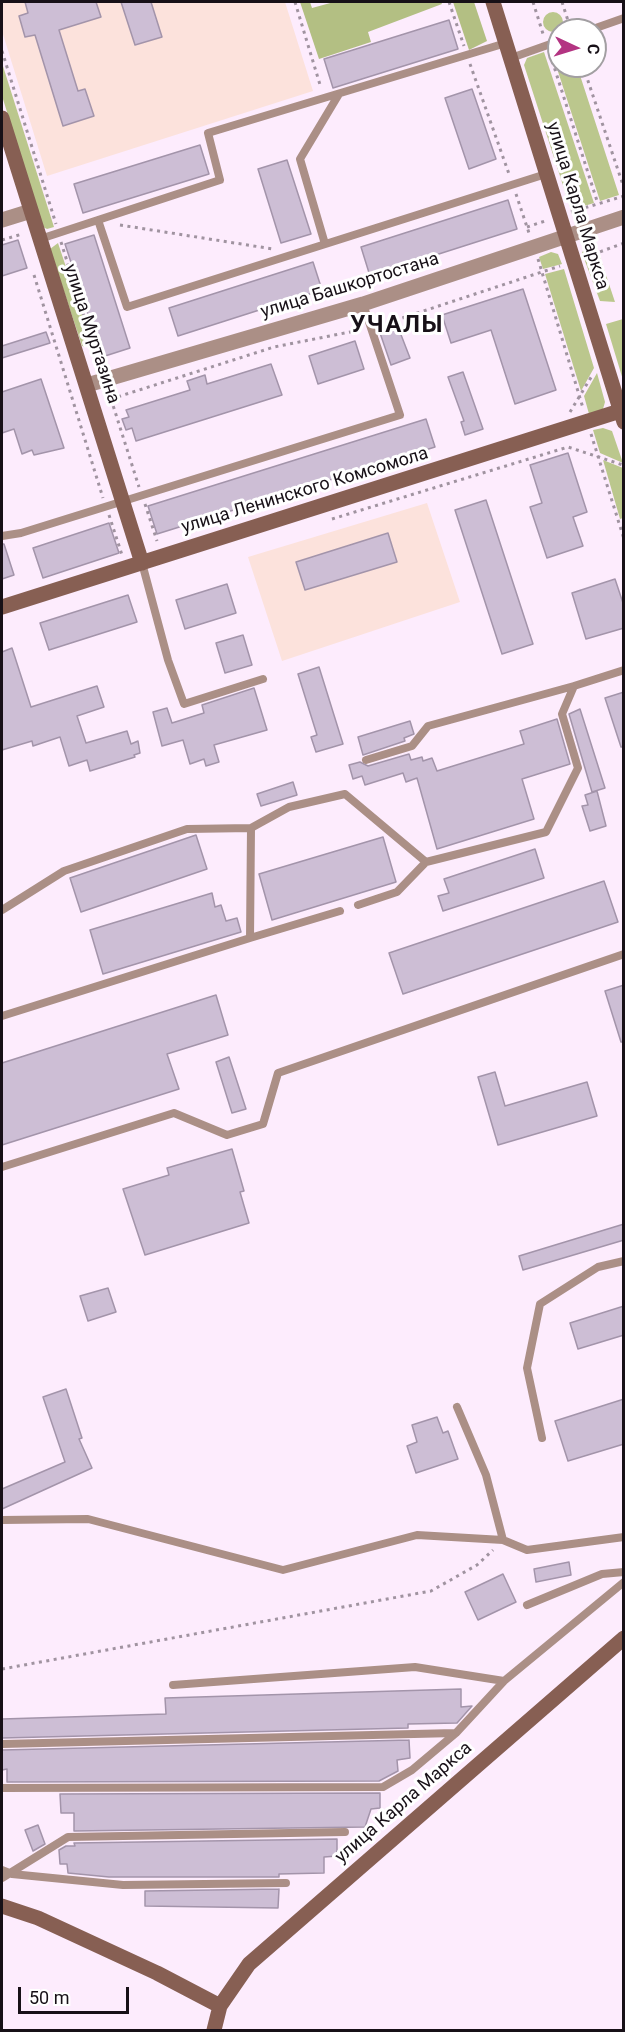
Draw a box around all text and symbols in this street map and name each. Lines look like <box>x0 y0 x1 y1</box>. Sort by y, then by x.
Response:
north arrow <box>547 18 607 78</box>
text: С <box>584 43 603 55</box>
street label: улица Карла Маркса <box>541 120 613 292</box>
street label: улица Башкортостана <box>258 249 442 323</box>
street label: улица Муртазина <box>58 261 124 407</box>
district label: УЧАЛЫ <box>350 312 444 340</box>
street label: улица Ленинского Комсомола <box>179 443 431 539</box>
street label: улица Карла Маркса <box>331 1738 477 1868</box>
scale bar <box>21 1975 132 2013</box>
text: 50 m <box>29 1987 69 2008</box>

